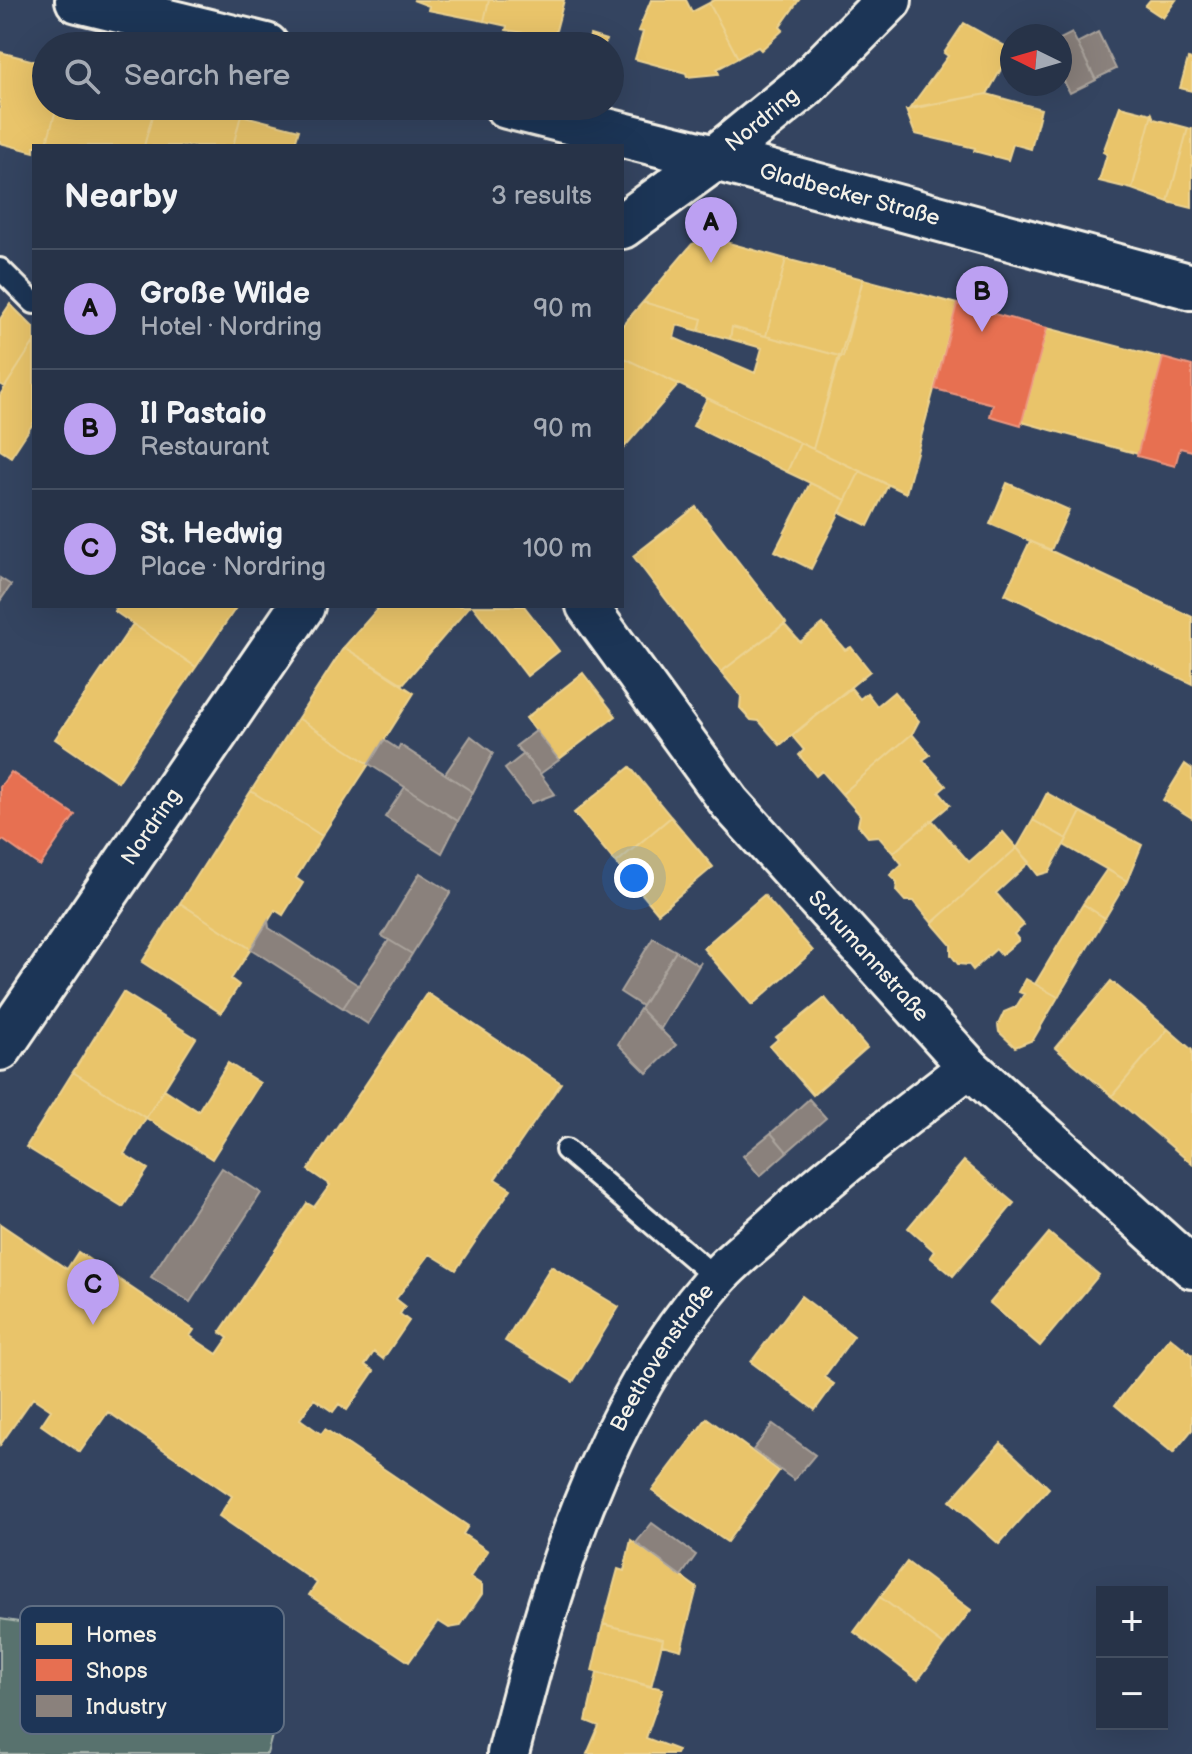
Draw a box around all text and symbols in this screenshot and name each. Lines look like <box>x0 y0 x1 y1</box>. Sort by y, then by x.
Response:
north arrow <box>1000 24 1072 96</box>
search box <box>32 32 624 120</box>
icon: search <box>60 54 104 98</box>
text: Search here <box>124 58 290 94</box>
street label: Nordring <box>720 82 805 158</box>
street label: Gladbecker Straße <box>757 157 943 232</box>
text: Nearby <box>64 176 178 217</box>
text: 3 results <box>491 181 592 212</box>
pin: A <box>685 197 737 263</box>
pin: B <box>956 266 1008 332</box>
text: Große Wilde <box>140 276 310 312</box>
text: A <box>82 294 98 325</box>
text: 90 m <box>533 294 592 325</box>
text: Hotel · Nordring <box>140 312 322 343</box>
text: Il Pastaio <box>140 396 267 432</box>
text: B <box>81 414 99 445</box>
text: 90 m <box>533 414 592 445</box>
text: Restaurant <box>140 432 269 463</box>
text: St. Hedwig <box>140 516 283 552</box>
text: C <box>81 534 99 565</box>
text: 100 m <box>523 534 592 565</box>
text: Place · Nordring <box>140 552 326 583</box>
street label: Nordring <box>115 783 187 870</box>
your location <box>614 858 654 898</box>
street label: Schumannstraße <box>802 885 935 1027</box>
pin: C <box>67 1259 119 1325</box>
street label: Beethovenstraße <box>604 1278 720 1436</box>
map controls <box>1096 1586 1168 1730</box>
button: + <box>1096 1586 1168 1658</box>
legend <box>20 1606 284 1734</box>
text: Homes <box>86 1622 157 1649</box>
text: Shops <box>86 1658 148 1685</box>
button: − <box>1096 1658 1168 1730</box>
text: Industry <box>86 1694 167 1721</box>

